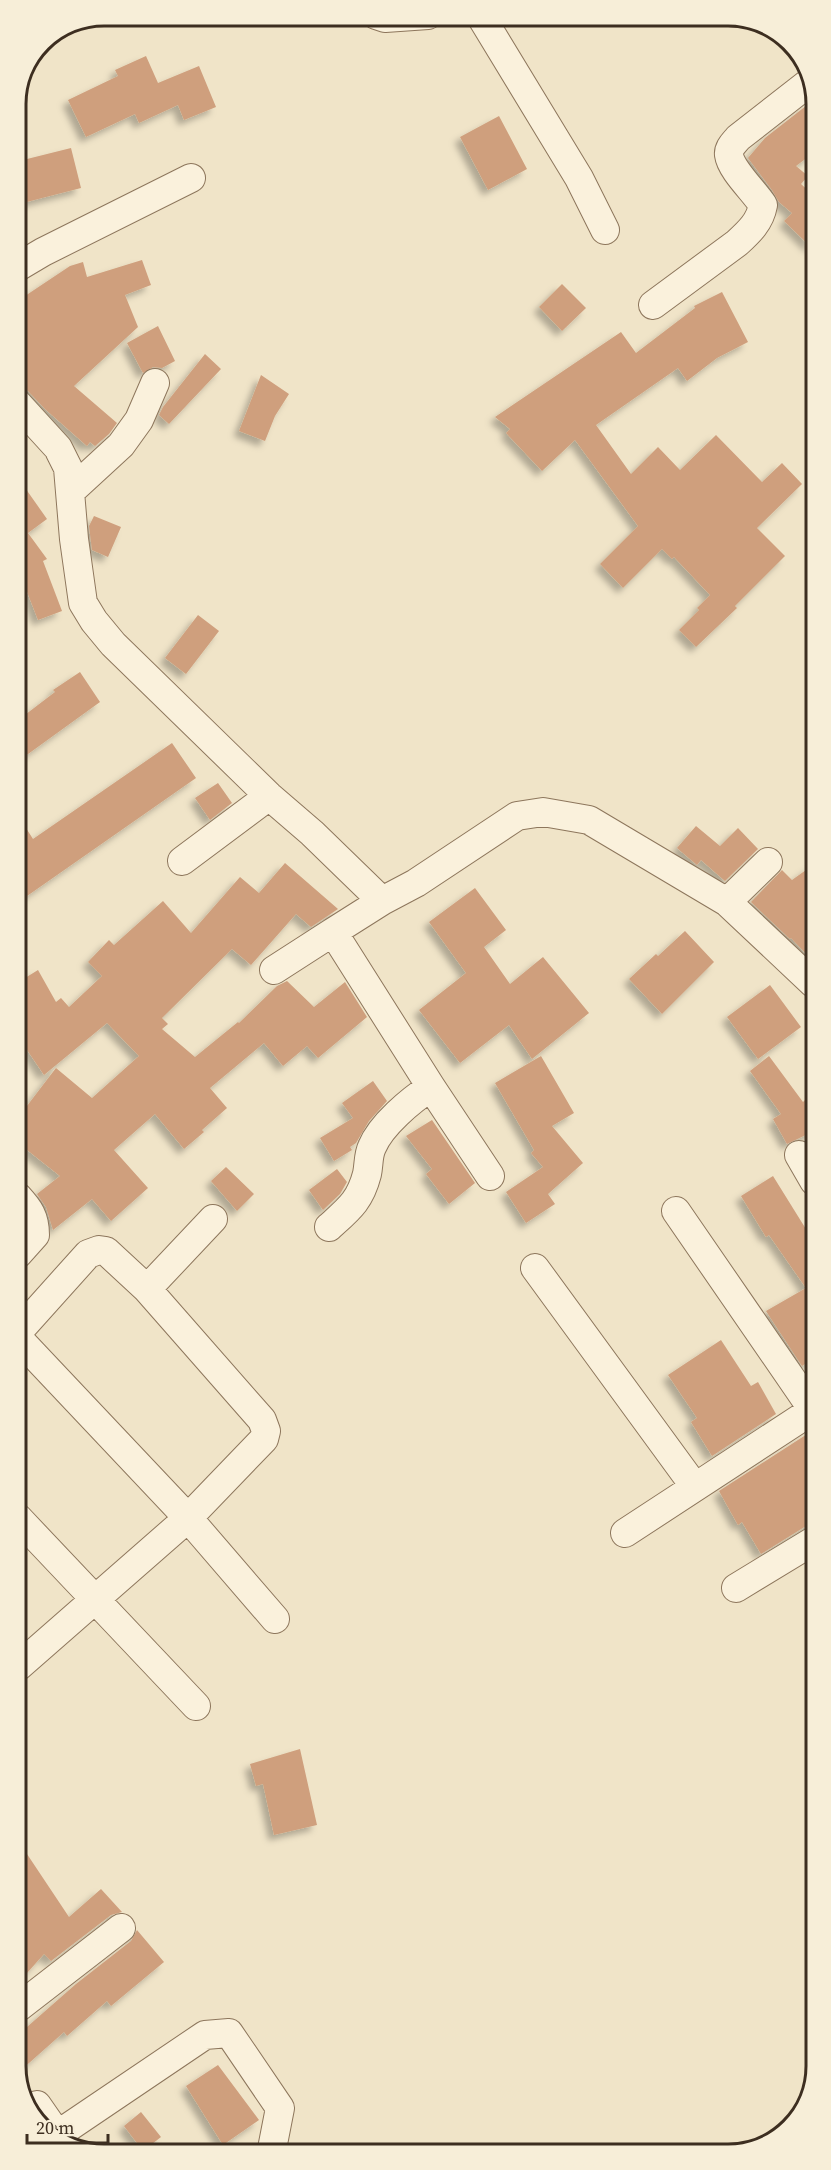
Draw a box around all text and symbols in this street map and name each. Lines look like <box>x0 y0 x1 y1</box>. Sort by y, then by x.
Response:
scale bar <box>27 2107 108 2145</box>
text: 20 m <box>36 2115 74 2140</box>

